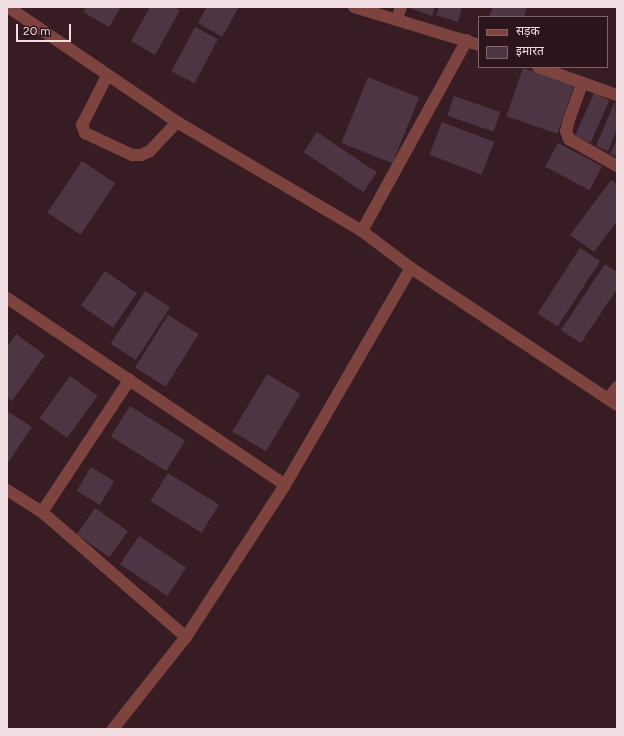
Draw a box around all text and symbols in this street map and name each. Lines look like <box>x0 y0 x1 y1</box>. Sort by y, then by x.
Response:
scale bar <box>18 16 73 42</box>
legend <box>478 16 608 68</box>
text: 20 m <box>23 24 51 38</box>
text: सड़क <box>516 24 540 38</box>
text: इमारत <box>516 44 544 58</box>

